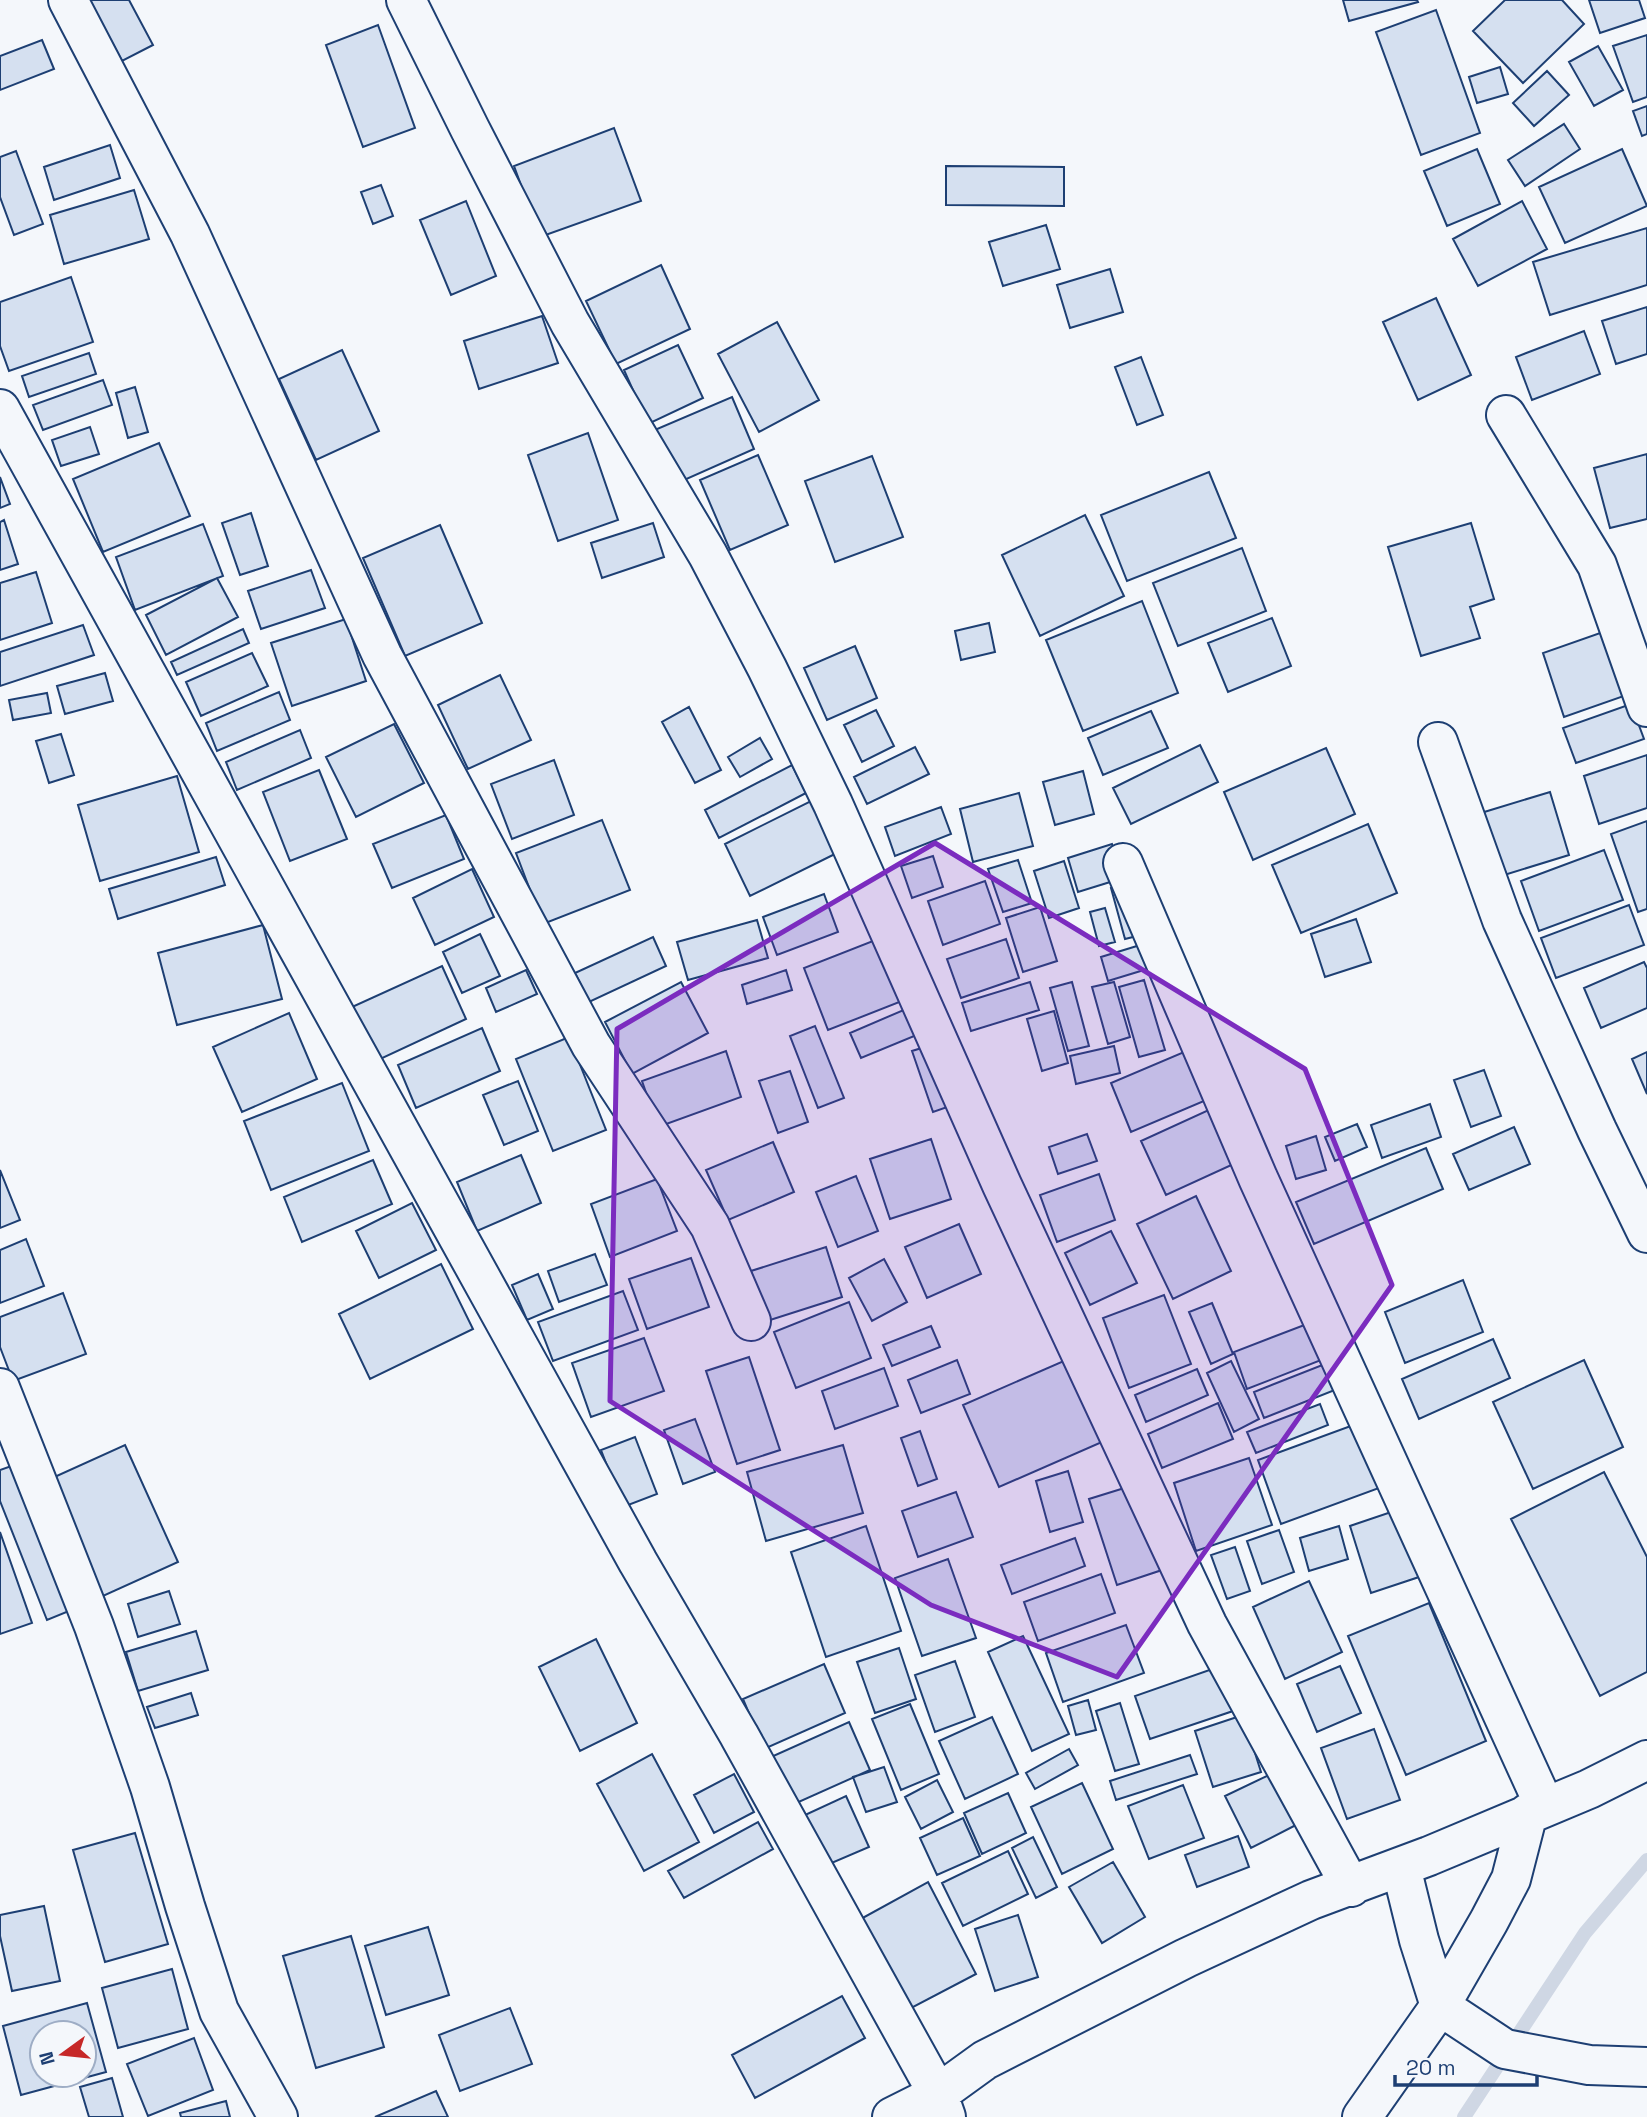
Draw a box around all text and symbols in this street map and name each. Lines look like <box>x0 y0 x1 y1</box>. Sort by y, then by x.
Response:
north arrow <box>28 2019 98 2089</box>
scale bar <box>1395 2044 1537 2088</box>
text: N <box>33 2049 61 2068</box>
text: 20 m <box>1406 2054 1456 2081</box>

